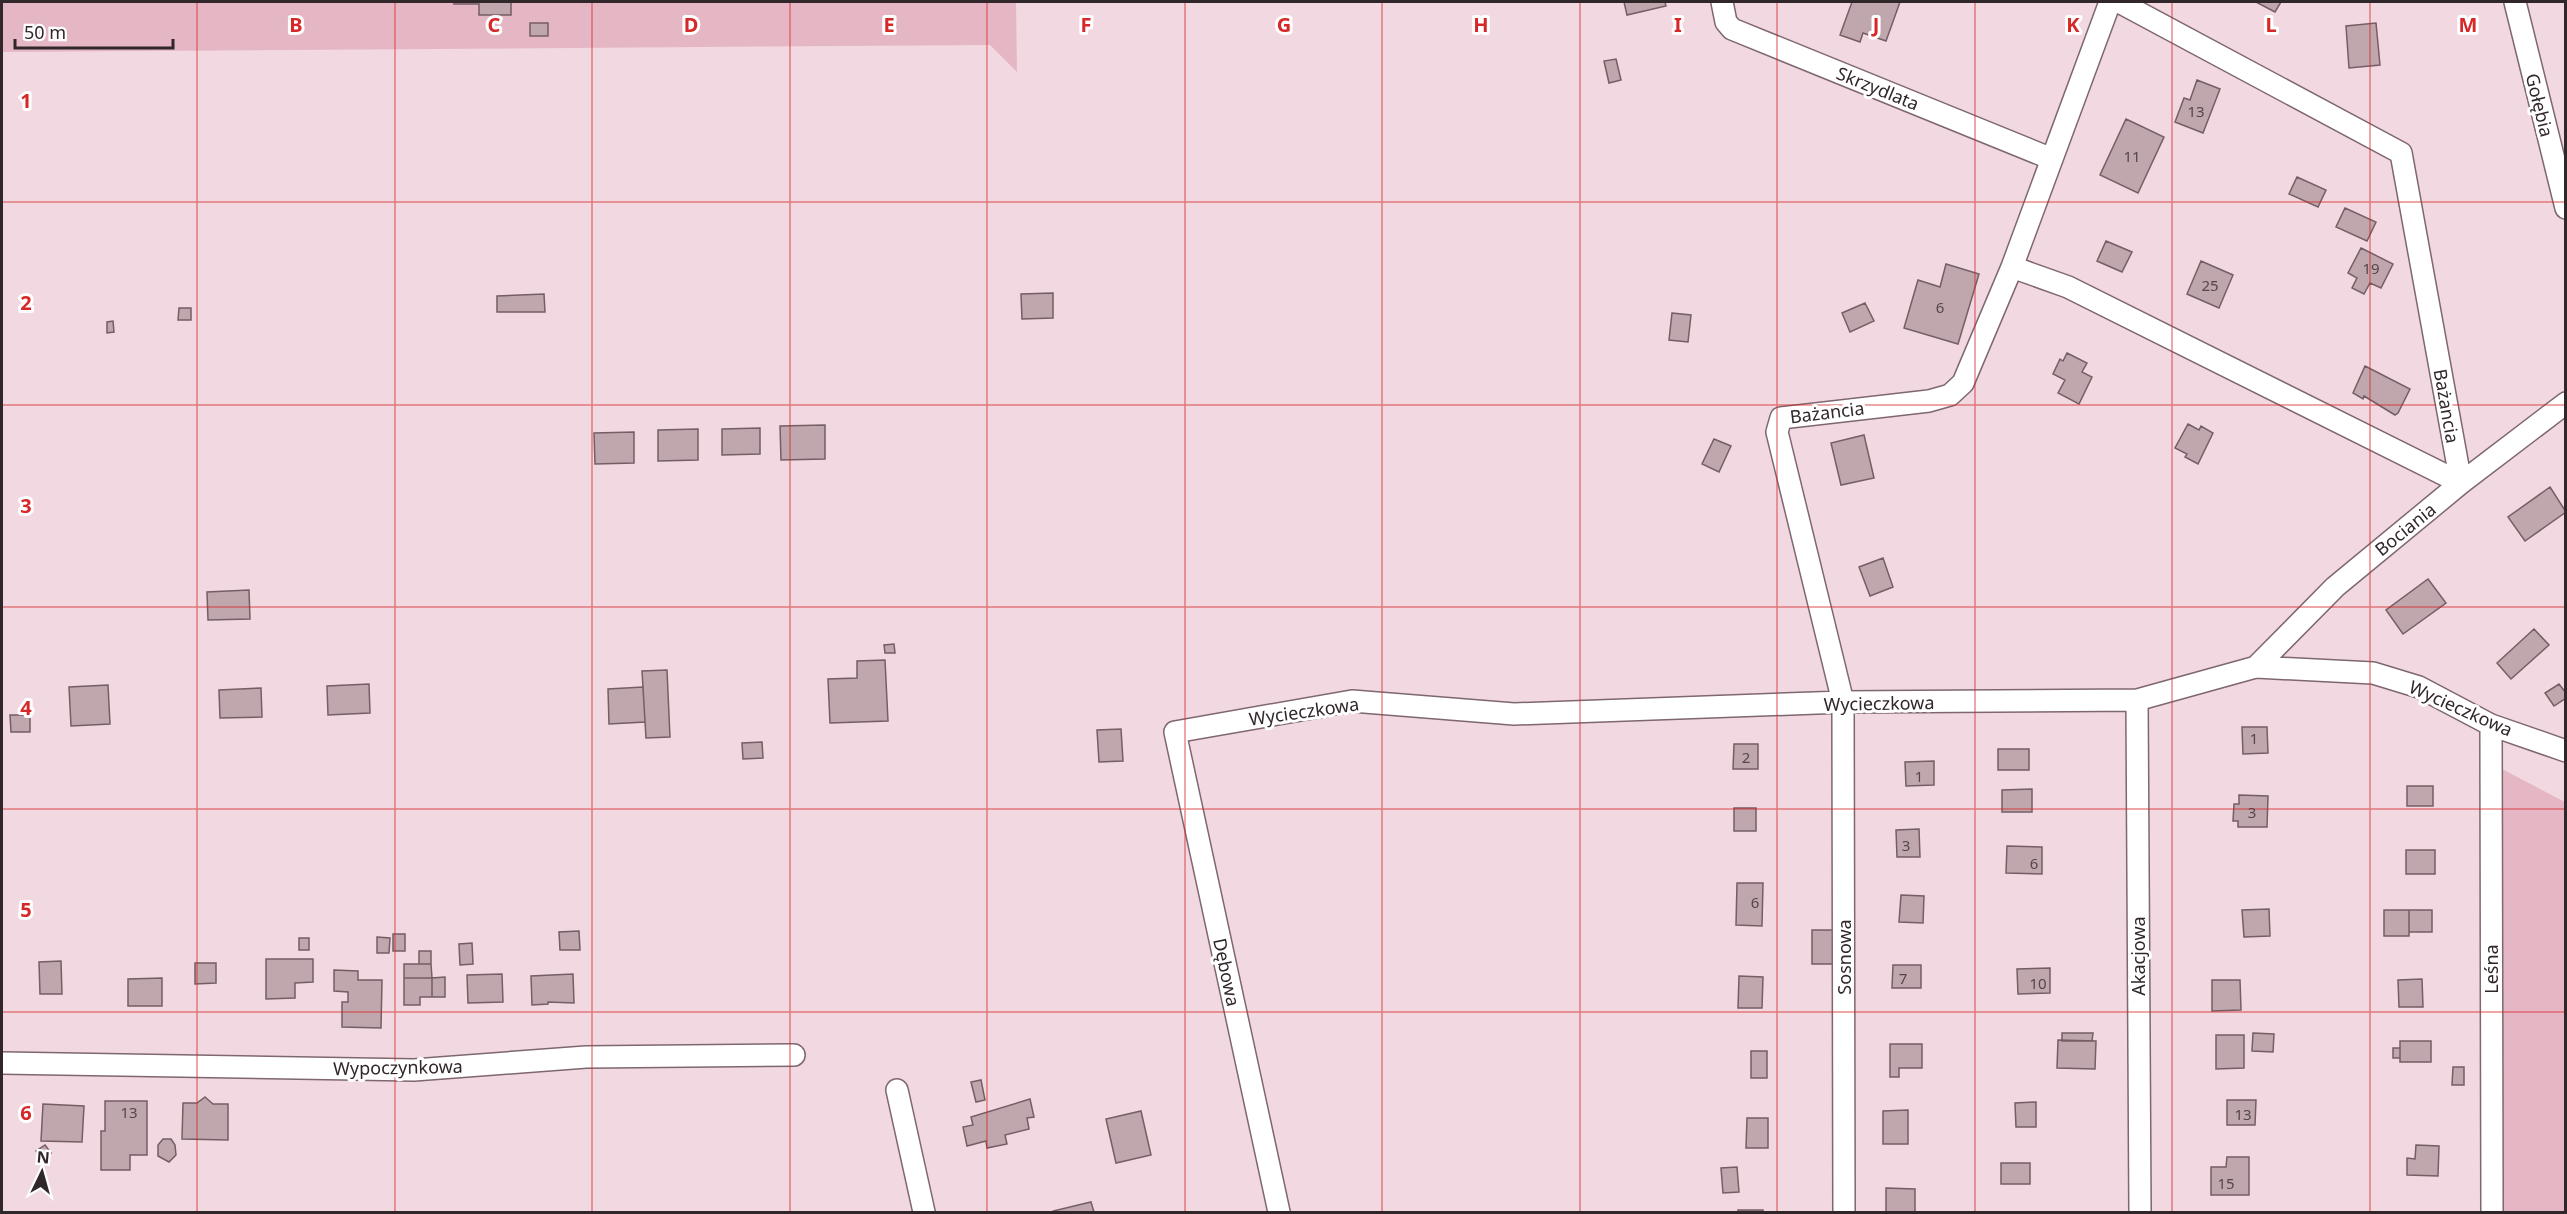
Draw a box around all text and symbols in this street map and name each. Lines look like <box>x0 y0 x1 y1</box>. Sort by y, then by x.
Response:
text: B <box>289 11 303 38</box>
text: C <box>488 11 501 38</box>
text: D <box>684 11 698 38</box>
text: E <box>883 11 895 38</box>
text: F <box>1081 11 1091 38</box>
text: G <box>1277 11 1291 38</box>
text: H <box>1473 11 1489 38</box>
text: I <box>1674 11 1682 38</box>
text: J <box>1871 11 1879 38</box>
text: K <box>2066 11 2080 38</box>
text: L <box>2265 11 2277 38</box>
text: M <box>2459 11 2477 38</box>
scale bar <box>15 12 172 50</box>
text: 50 m <box>24 20 66 44</box>
street label: Skrzydlata <box>1833 61 1923 115</box>
street label: Gołębia <box>2521 71 2559 139</box>
text: 1 <box>20 87 32 114</box>
house number: 13 <box>2187 101 2205 121</box>
house number: 11 <box>2123 146 2141 166</box>
house number: 19 <box>2362 258 2380 278</box>
house number: 25 <box>2201 275 2219 295</box>
text: 2 <box>20 289 32 316</box>
house number: 6 <box>1936 297 1944 317</box>
street label: Bażancia <box>2429 367 2465 445</box>
street label: Bażancia <box>1788 396 1866 428</box>
text: 3 <box>20 492 32 519</box>
street label: Bociania <box>2370 497 2440 561</box>
street label: Wycieczkowa <box>2405 674 2517 742</box>
street label: Wycieczkowa <box>1823 690 1935 716</box>
street label: Wycieczkowa <box>1247 691 1361 731</box>
text: 4 <box>20 694 32 721</box>
house number: 1 <box>2250 728 2258 748</box>
house number: 2 <box>1742 747 1750 767</box>
house number: 1 <box>1915 766 1923 786</box>
house number: 3 <box>2248 802 2256 822</box>
house number: 3 <box>1902 835 1910 855</box>
house number: 6 <box>2030 853 2038 873</box>
house number: 6 <box>1751 892 1759 912</box>
text: 5 <box>20 896 32 923</box>
street label: Akacjowa <box>2126 916 2150 996</box>
street label: Sosnowa <box>1832 919 1856 995</box>
street label: Dębowa <box>1208 936 1246 1008</box>
street label: Leśna <box>2479 944 2503 994</box>
house number: 7 <box>1899 968 1907 988</box>
house number: 10 <box>2029 973 2047 993</box>
street label: Wypoczynkowa <box>333 1054 463 1080</box>
text: 6 <box>20 1099 32 1126</box>
house number: 13 <box>120 1102 138 1122</box>
house number: 13 <box>2234 1104 2252 1124</box>
north arrow <box>12 1142 72 1202</box>
text: N <box>36 1146 51 1169</box>
house number: 15 <box>2217 1173 2235 1193</box>

